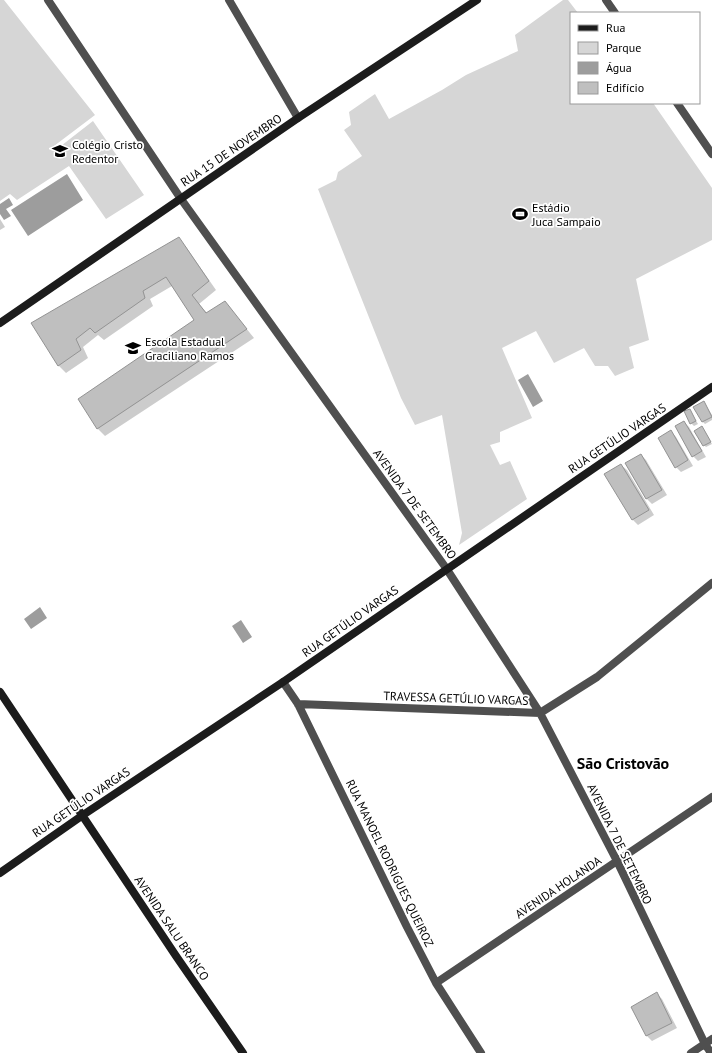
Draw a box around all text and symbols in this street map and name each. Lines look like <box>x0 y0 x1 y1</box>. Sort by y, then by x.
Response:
legend <box>570 12 700 104</box>
text: Rua <box>606 20 625 35</box>
text: Parque <box>606 40 641 55</box>
text: Água <box>606 60 632 75</box>
text: Edifício <box>606 80 644 95</box>
street label: RUA 15 DE NOVEMBRO <box>177 111 285 189</box>
place label: Colégio Cristo Redentor <box>72 137 143 166</box>
school or university icon: Colégio Cristo Redentor <box>51 142 69 160</box>
place label: Estádio Juca Sampaio <box>531 200 601 229</box>
sports icon: Estádio Juca Sampaio <box>511 205 529 223</box>
place label: Escola Estadual Graciliano Ramos <box>145 334 234 363</box>
school or university icon: Escola Estadual Graciliano Ramos <box>124 339 142 357</box>
street label: RUA GETÚLIO VARGAS <box>565 400 669 476</box>
street label: AVENIDA 7 DE SETEMBRO <box>370 446 460 562</box>
street label: RUA GETÚLIO VARGAS <box>299 582 401 660</box>
street label: TRAVESSA GETÚLIO VARGAS <box>383 688 529 708</box>
district label: São Cristovão <box>577 753 670 773</box>
street label: RUA GETÚLIO VARGAS <box>29 764 133 840</box>
street label: RUA MANOEL RODRIGUES QUEIROZ <box>343 777 437 950</box>
street label: AVENIDA 7 DE SETEMBRO <box>584 781 656 907</box>
street label: AVENIDA HOLANDA <box>512 853 604 921</box>
street label: AVENIDA SALU BRANCO <box>131 873 213 983</box>

